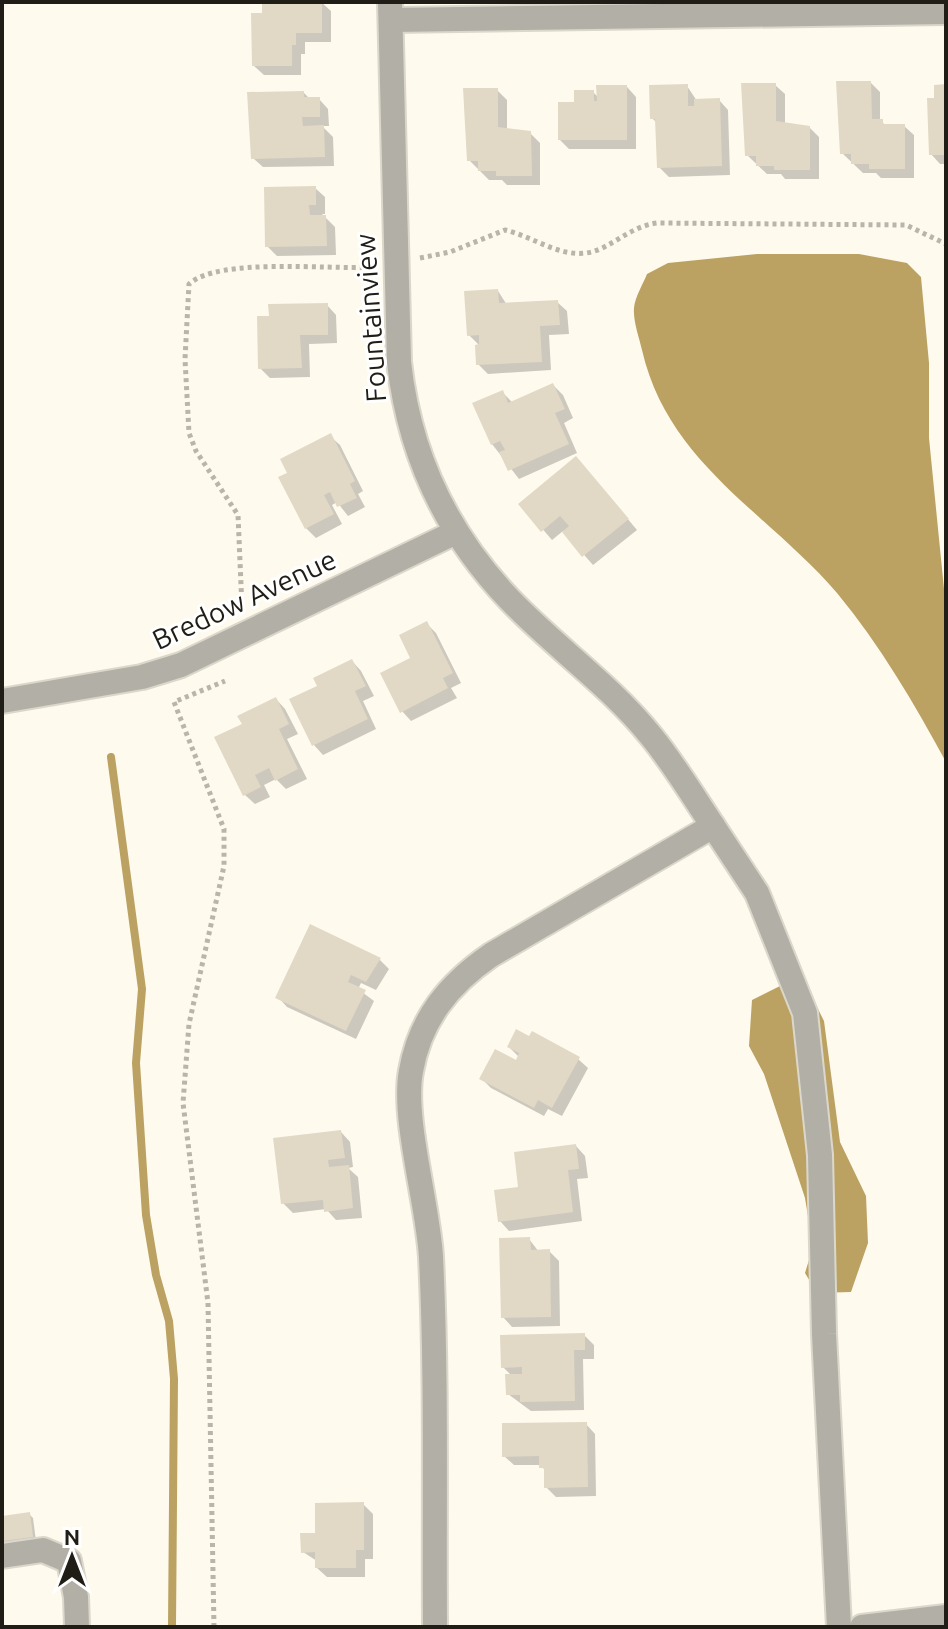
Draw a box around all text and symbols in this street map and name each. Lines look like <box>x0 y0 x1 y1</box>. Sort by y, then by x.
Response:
street label: Fountainview <box>349 232 391 403</box>
street label: Bredow Avenue <box>147 543 341 655</box>
north arrow <box>32 1517 112 1597</box>
text: N <box>64 1524 80 1549</box>

